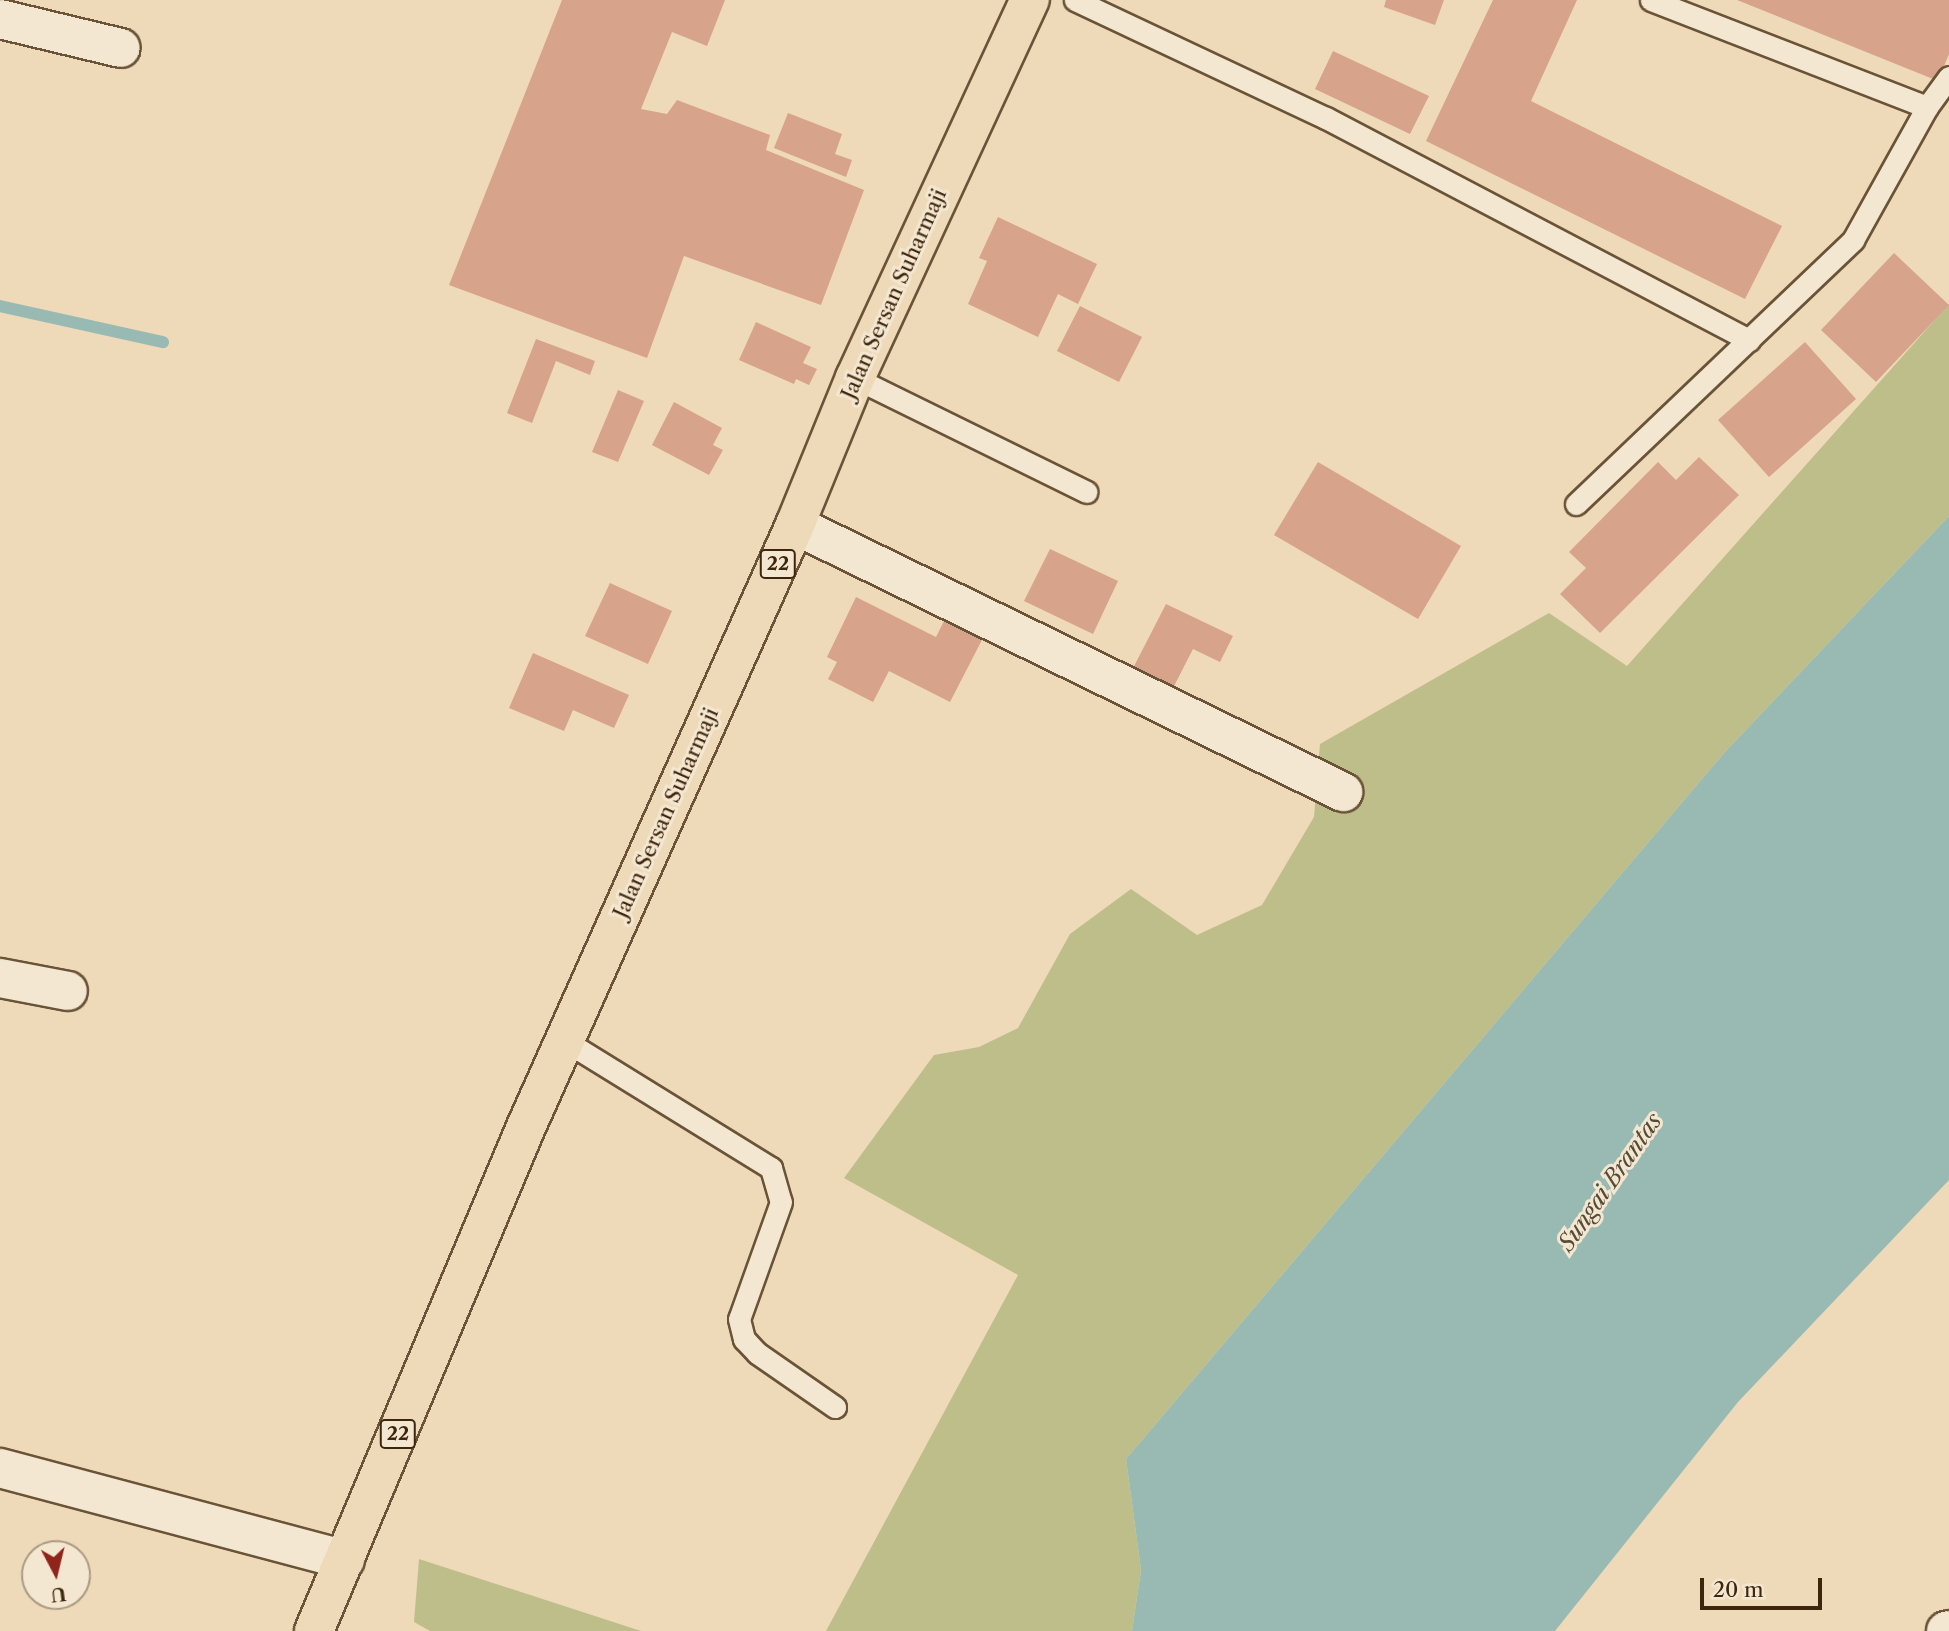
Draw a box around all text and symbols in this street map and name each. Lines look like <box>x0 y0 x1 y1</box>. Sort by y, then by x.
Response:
street label: Jalan Sersan Suharmaji <box>836 185 952 403</box>
road number: 22 <box>759 548 797 580</box>
street label: Jalan Sersan Suharmaji <box>608 704 724 922</box>
water label: Sungai Brantas <box>1552 1108 1668 1256</box>
road number: 22 <box>379 1418 417 1450</box>
north arrow <box>21 1540 91 1610</box>
scale bar <box>1704 1564 1826 1608</box>
text: 20 m <box>1713 1577 1764 1602</box>
text: U <box>49 1582 67 1607</box>

